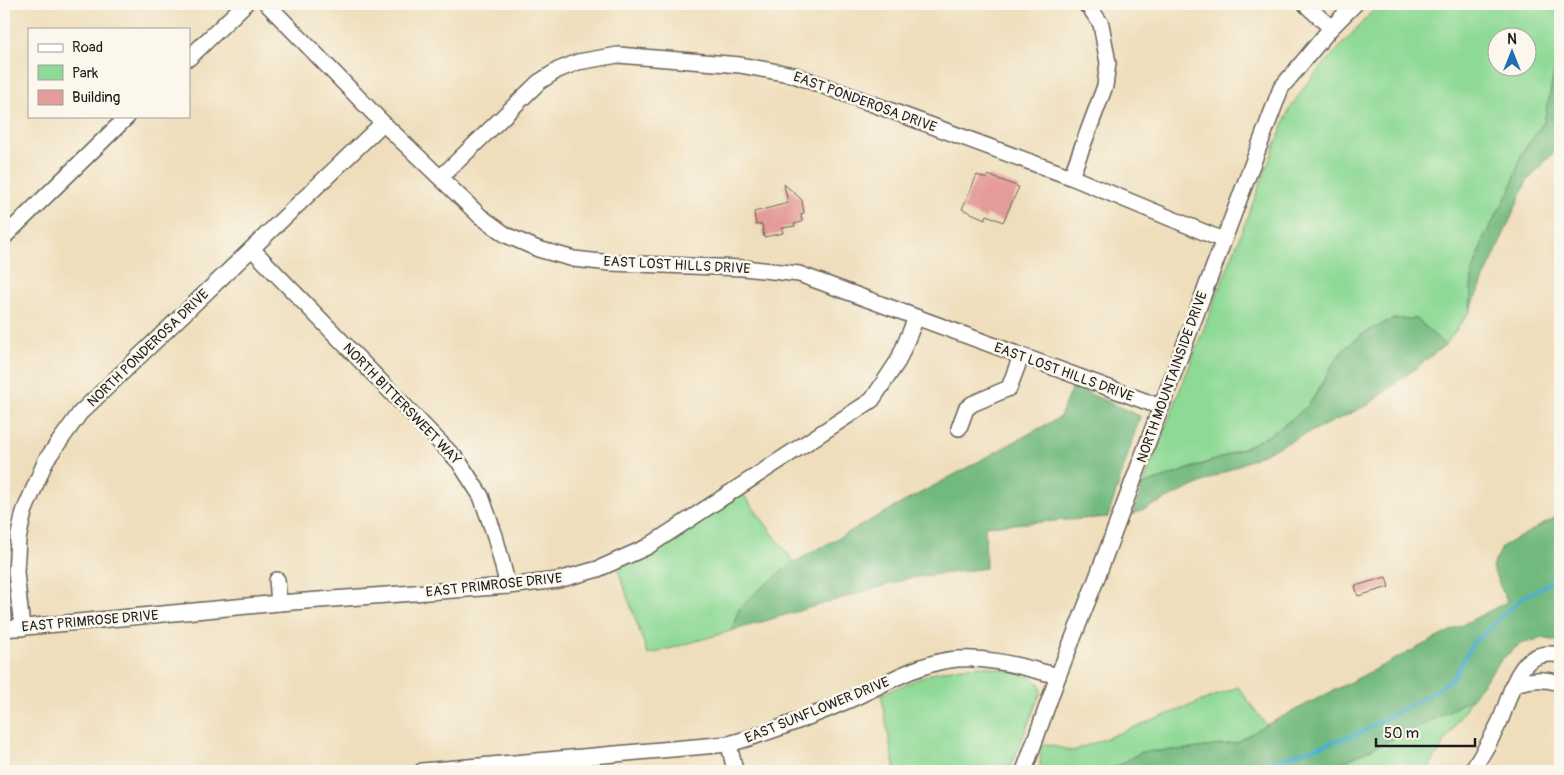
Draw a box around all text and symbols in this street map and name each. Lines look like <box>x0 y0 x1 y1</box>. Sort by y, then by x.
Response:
legend <box>28 28 190 118</box>
north arrow <box>1486 28 1536 78</box>
text: N <box>1507 31 1517 48</box>
text: Road <box>72 38 103 57</box>
text: Park <box>72 64 99 83</box>
street label: EAST PONDEROSA DRIVE <box>791 68 939 136</box>
text: Building <box>72 88 120 107</box>
street label: EAST LOST HILLS DRIVE <box>603 253 751 277</box>
street label: NORTH PONDEROSA DRIVE <box>84 286 212 410</box>
street label: NORTH MOUNTAINSIDE DRIVE <box>1133 289 1211 465</box>
street label: EAST LOST HILLS DRIVE <box>992 339 1136 405</box>
street label: NORTH BITTERSWEET WAY <box>339 340 465 468</box>
street label: EAST PRIMROSE DRIVE <box>425 569 563 601</box>
street label: EAST PRIMROSE DRIVE <box>21 607 159 635</box>
street label: EAST SUNFLOWER DRIVE <box>742 673 892 747</box>
scale bar <box>1376 715 1475 747</box>
text: 50 m <box>1384 724 1419 743</box>

